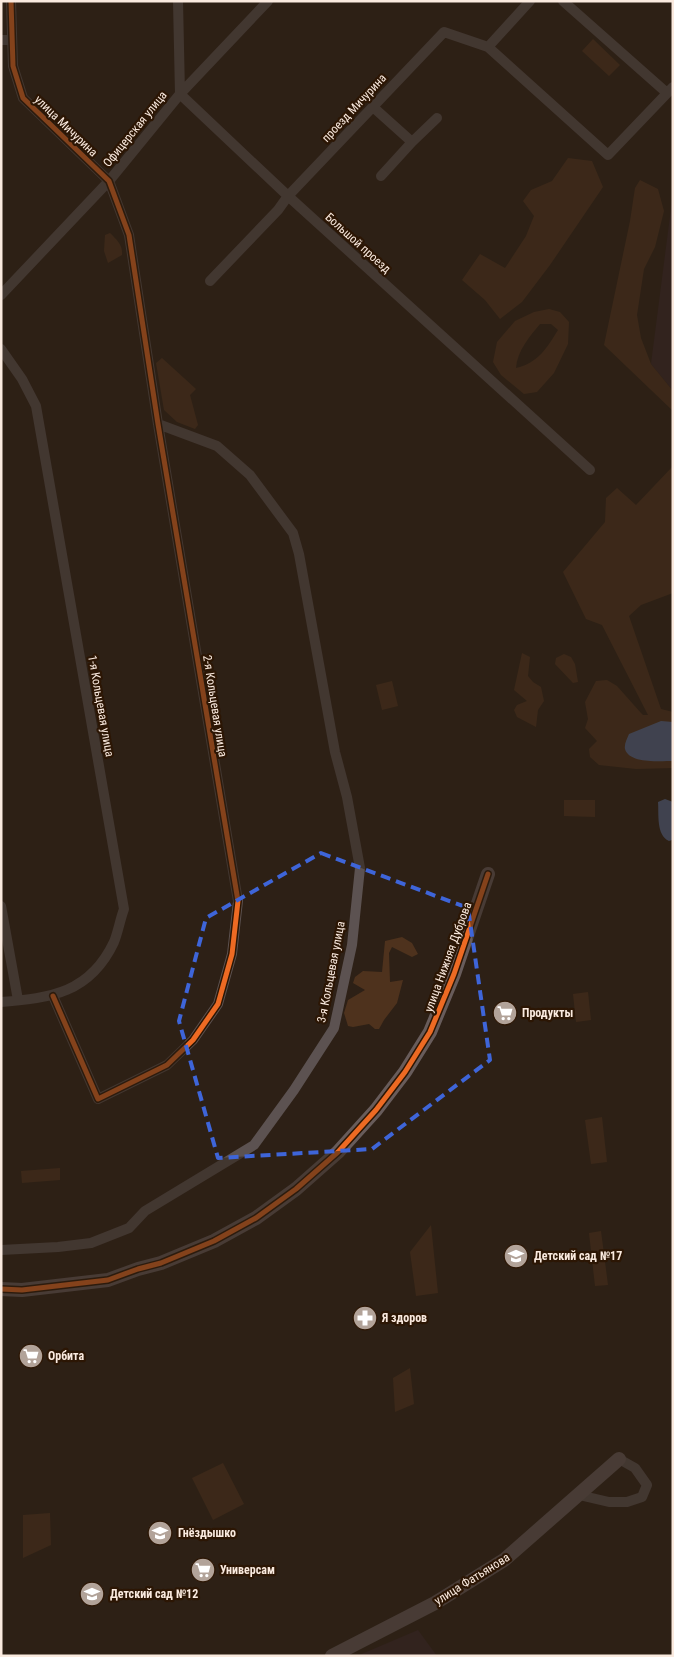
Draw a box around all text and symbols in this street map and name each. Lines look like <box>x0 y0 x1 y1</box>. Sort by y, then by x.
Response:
street label: проезд Мичурина <box>319 71 389 145</box>
street label: Офицерская улица <box>100 88 170 170</box>
street label: улица Мичурина <box>32 93 100 160</box>
street label: Большой проезд <box>322 210 394 276</box>
street label: 1-я Кольцевая улица <box>85 654 117 758</box>
street label: 2-я Кольцевая улица <box>200 654 230 758</box>
street label: улица Нижняя Дуброва <box>422 900 475 1014</box>
street label: 3-я Кольцевая улица <box>314 920 348 1024</box>
supermarket icon: Продукты <box>492 1000 518 1026</box>
place label: Продукты <box>522 1006 573 1020</box>
school or university icon: Детский сад №17 <box>503 1243 529 1269</box>
place label: Детский сад №17 <box>534 1249 622 1263</box>
pharmacy icon: Я здоров <box>352 1305 378 1331</box>
place label: Я здоров <box>381 1311 427 1325</box>
supermarket icon: Орбита <box>18 1343 44 1369</box>
place label: Орбита <box>48 1349 84 1363</box>
school or university icon: Гнёздышко <box>147 1520 173 1546</box>
place label: Гнёздышко <box>178 1526 236 1540</box>
street label: улица Фатьянова <box>432 1550 512 1608</box>
supermarket icon: Универсам <box>190 1557 216 1583</box>
place label: Универсам <box>220 1563 275 1577</box>
school or university icon: Детский сад №12 <box>79 1581 105 1607</box>
place label: Детский сад №12 <box>110 1587 198 1601</box>

